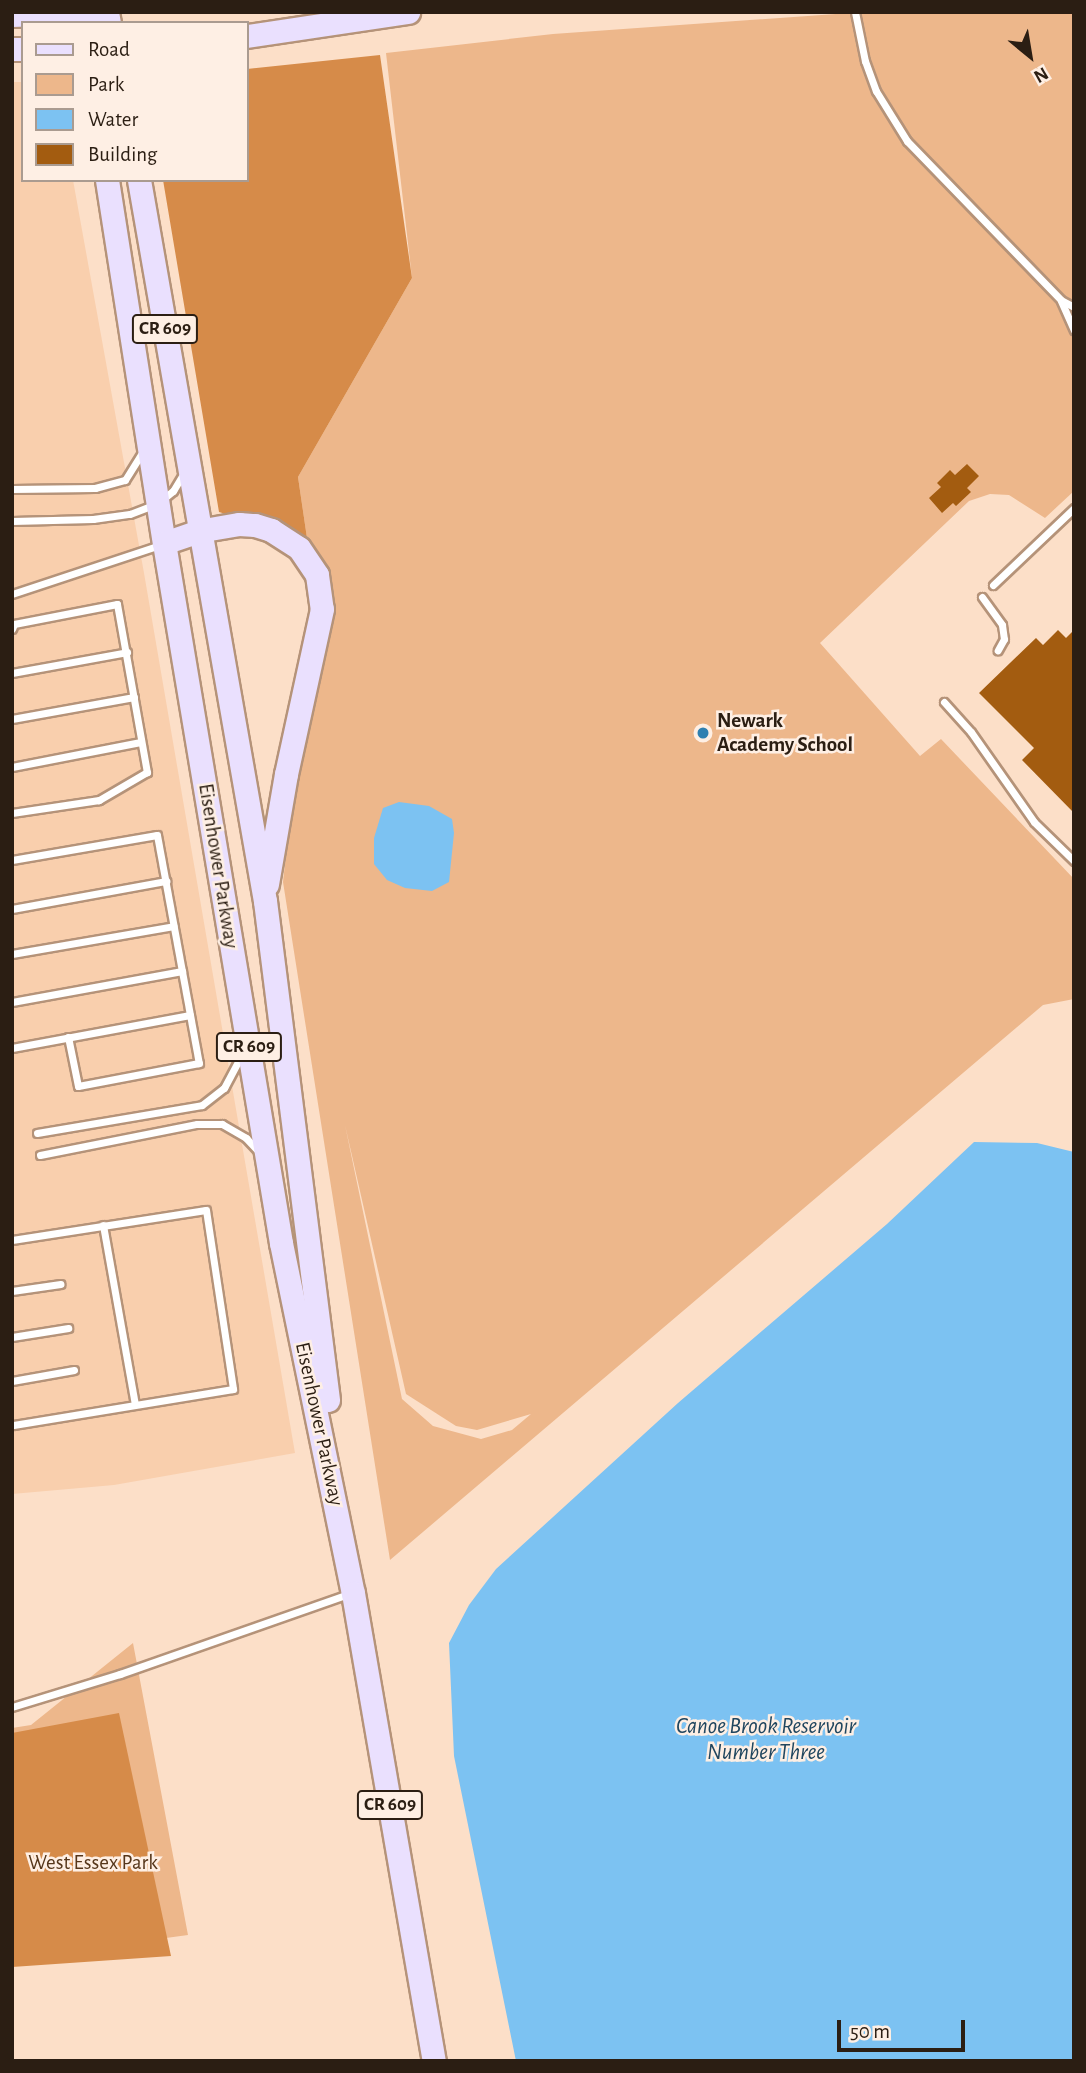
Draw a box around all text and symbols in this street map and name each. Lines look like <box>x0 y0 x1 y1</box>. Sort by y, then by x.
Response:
legend <box>21 21 248 182</box>
north arrow <box>995 21 1065 91</box>
text: Road <box>88 39 130 60</box>
text: N <box>1030 63 1051 86</box>
text: Park <box>88 74 124 95</box>
text: Water <box>88 109 138 130</box>
text: Building <box>88 144 157 165</box>
road number: CR 609 <box>132 314 198 344</box>
place label: Newark Academy School <box>717 708 853 758</box>
marker: Newark Academy School <box>695 725 711 741</box>
street label: Eisenhower Parkway <box>193 782 243 950</box>
road number: CR 609 <box>216 1032 282 1063</box>
street label: Eisenhower Parkway <box>289 1340 349 1508</box>
water label: Canoe Brook Reservoir Number Three <box>676 1713 856 1767</box>
road number: CR 609 <box>357 1789 423 1820</box>
park label: West Essex Park <box>28 1850 158 1876</box>
scale bar <box>841 2007 969 2050</box>
text: 50 m <box>850 2021 890 2042</box>

